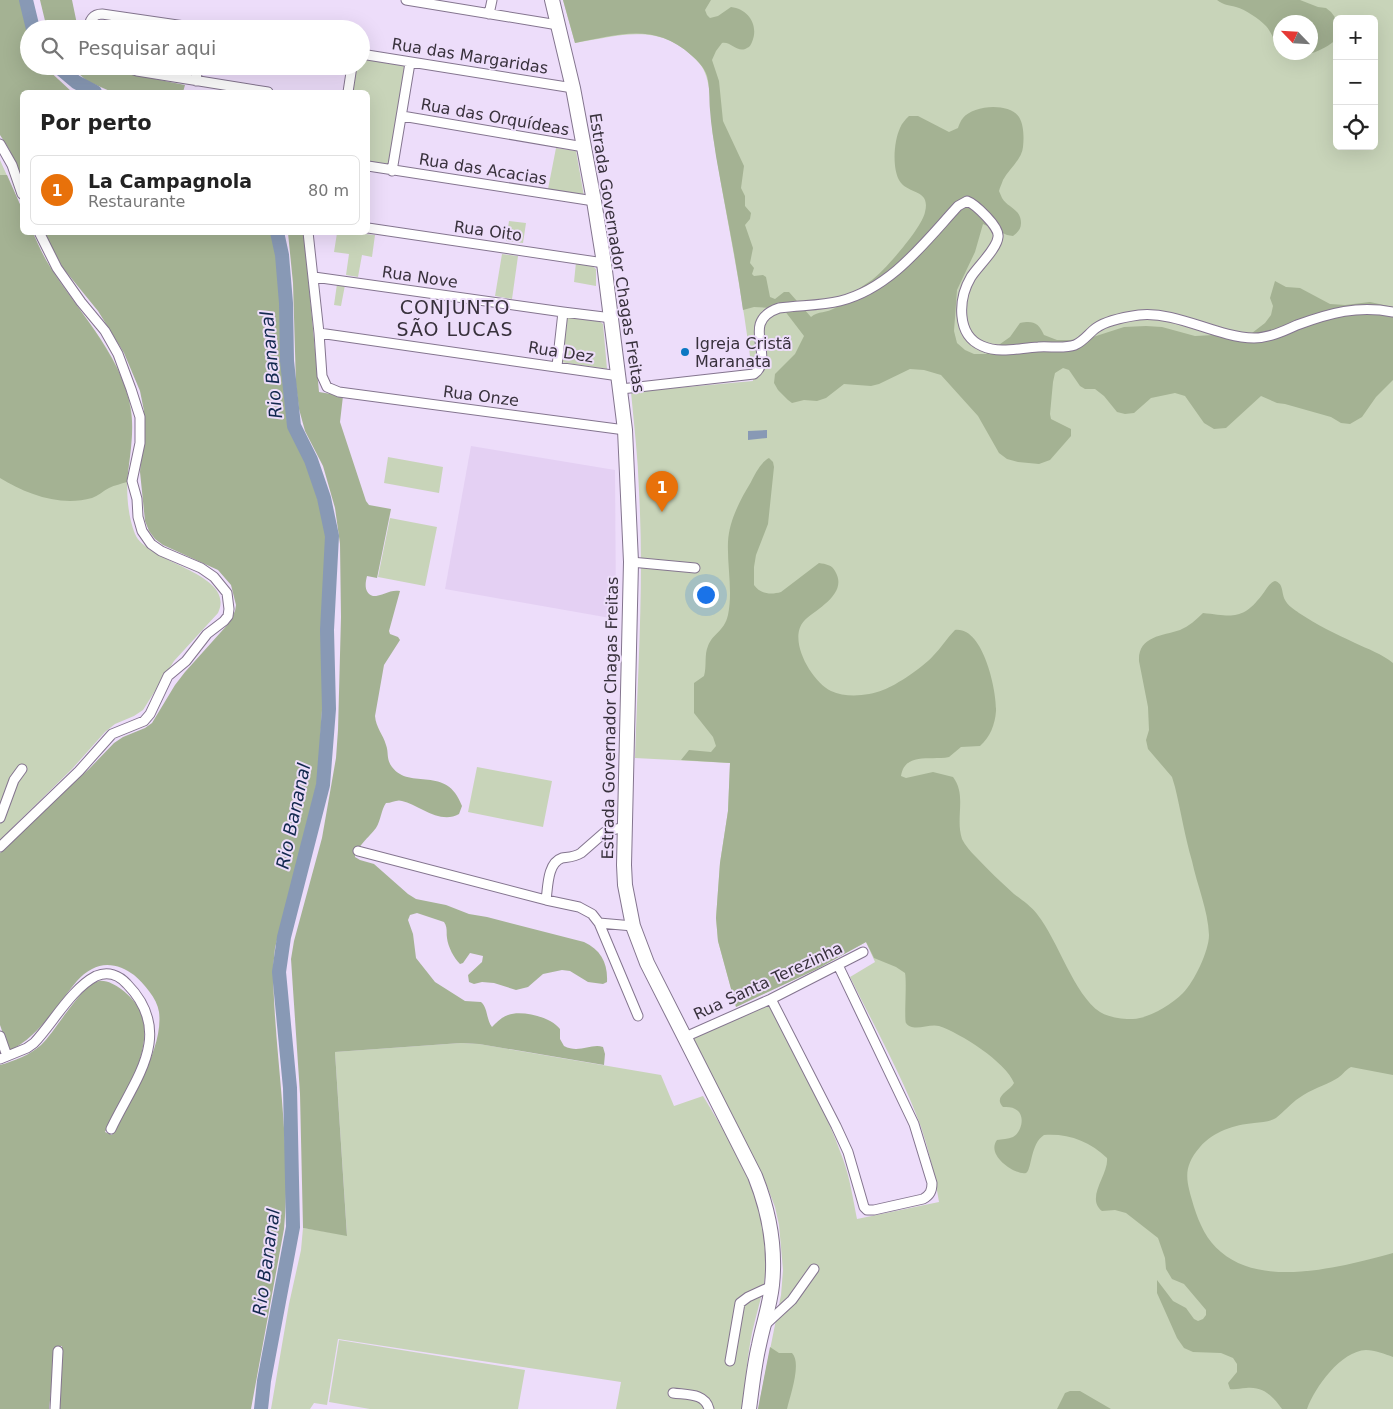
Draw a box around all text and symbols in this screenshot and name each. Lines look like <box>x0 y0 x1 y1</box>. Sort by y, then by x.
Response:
north arrow <box>1273 15 1318 60</box>
map controls <box>1333 15 1378 150</box>
button: + <box>1333 15 1378 60</box>
search box <box>20 20 370 75</box>
icon: search <box>38 34 66 62</box>
street label: Rua das Margaridas <box>390 34 550 78</box>
text: Pesquisar aqui <box>78 37 216 59</box>
button: − <box>1333 60 1378 105</box>
street label: Rua das Orquídeas <box>419 95 571 139</box>
button: locate <box>1333 105 1378 150</box>
text: Por perto <box>40 111 152 135</box>
street label: Estrada Governador Chagas Freitas <box>585 112 649 394</box>
street label: Rua das Acacias <box>418 149 548 189</box>
text: La Campagnola <box>88 170 252 192</box>
text: 1 <box>51 181 63 200</box>
text: 80 m <box>308 181 349 200</box>
text: Restaurante <box>88 192 185 211</box>
street label: Rua Oito <box>453 217 523 245</box>
street label: Rua Nove <box>381 262 459 292</box>
district label: CONJUNTO SÃO LUCAS <box>397 296 513 340</box>
water label: Rio Bananal <box>256 311 286 419</box>
place label: Igreja Cristã Maranata <box>695 334 792 371</box>
street label: Rua Dez <box>527 337 595 367</box>
marker: Igreja Cristã Maranata <box>679 346 691 358</box>
street label: Rua Onze <box>442 382 520 410</box>
pin: 1 <box>646 471 678 512</box>
street label: Estrada Governador Chagas Freitas <box>598 576 622 860</box>
your location <box>693 582 719 608</box>
water label: Rio Bananal <box>272 761 314 871</box>
street label: Rua Santa Terezinha <box>690 938 846 1024</box>
water label: Rio Bananal <box>248 1207 284 1317</box>

